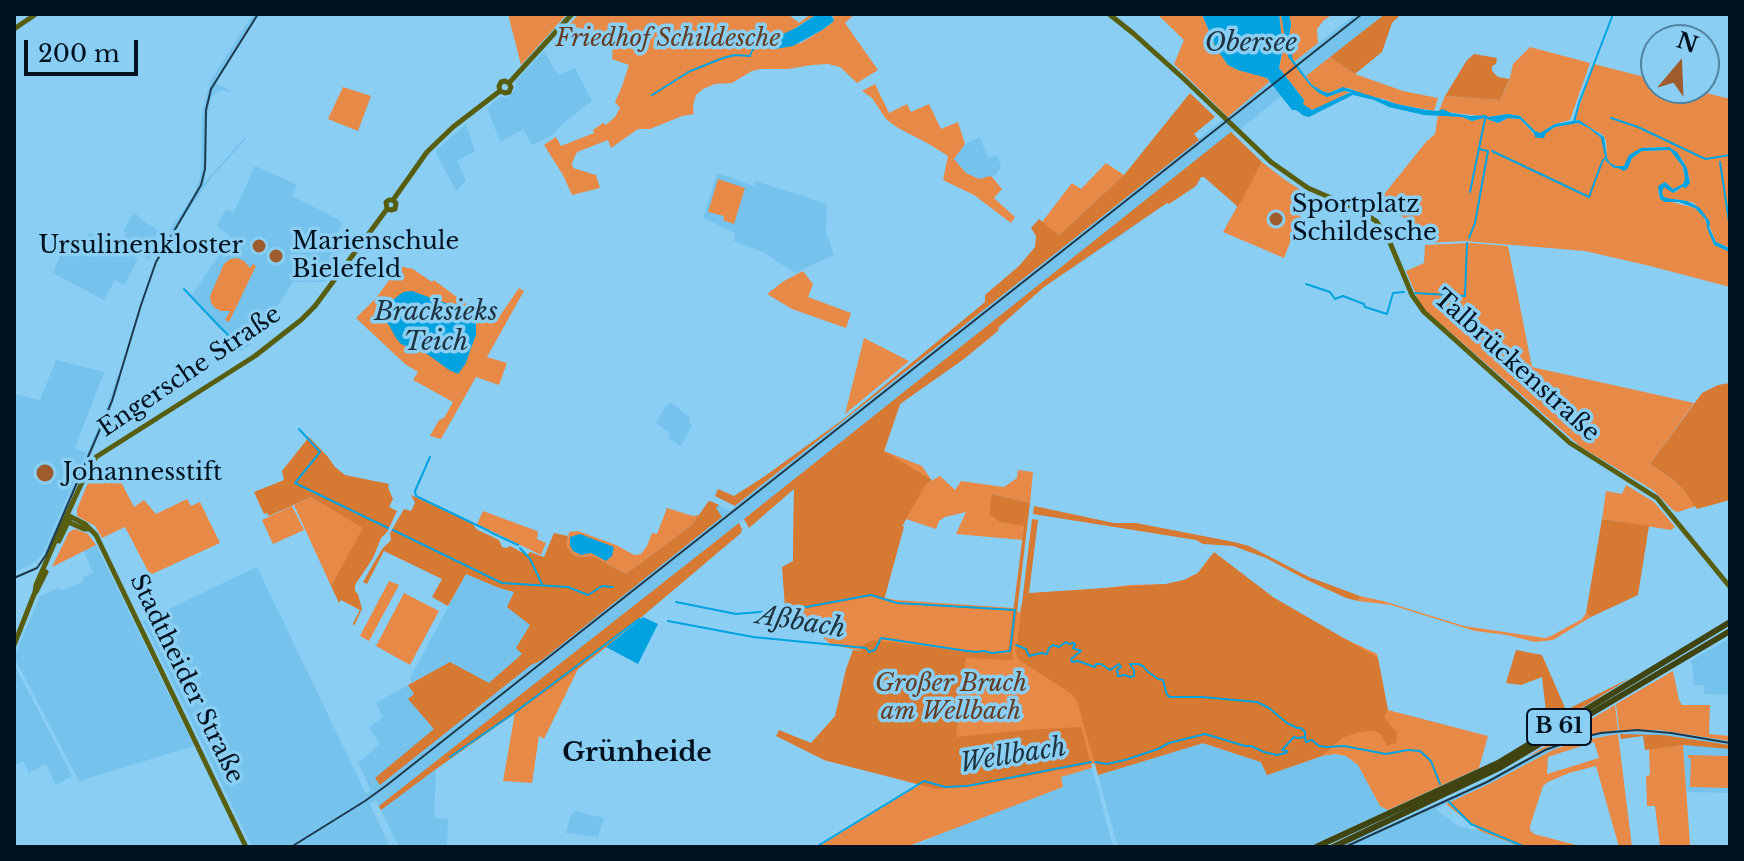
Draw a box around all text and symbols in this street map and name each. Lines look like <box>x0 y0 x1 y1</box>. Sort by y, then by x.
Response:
scale bar <box>28 24 142 74</box>
north arrow <box>1640 24 1720 104</box>
park label: Friedhof Schildesche <box>556 25 780 53</box>
text: N <box>1673 27 1702 59</box>
water label: Obersee <box>1205 28 1297 60</box>
text: 200 m <box>38 39 120 68</box>
place label: Sportplatz Schildesche <box>1292 191 1437 247</box>
marker: Sportplatz Schildesche <box>1267 210 1285 228</box>
place label: Marienschule Bielefeld <box>292 228 459 284</box>
place label: Ursulinenkloster <box>38 232 243 260</box>
marker: Ursulinenkloster <box>250 237 268 255</box>
marker: Marienschule Bielefeld <box>267 247 285 265</box>
street label: Talbrückenstraße <box>1427 284 1605 448</box>
water label: Bracksieks Teich <box>374 297 498 358</box>
street label: Engersche Straße <box>93 300 287 444</box>
place label: Johannesstift <box>63 459 222 487</box>
marker: Johannesstift <box>34 462 56 484</box>
street label: Stadtheider Straße <box>123 570 249 788</box>
water label: Aßbach <box>755 601 847 645</box>
park label: Großer Bruch am Wellbach <box>875 670 1027 726</box>
road number: B 61 <box>1527 709 1591 745</box>
water label: Wellbach <box>958 732 1068 780</box>
district label: Grünheide <box>562 738 712 770</box>

